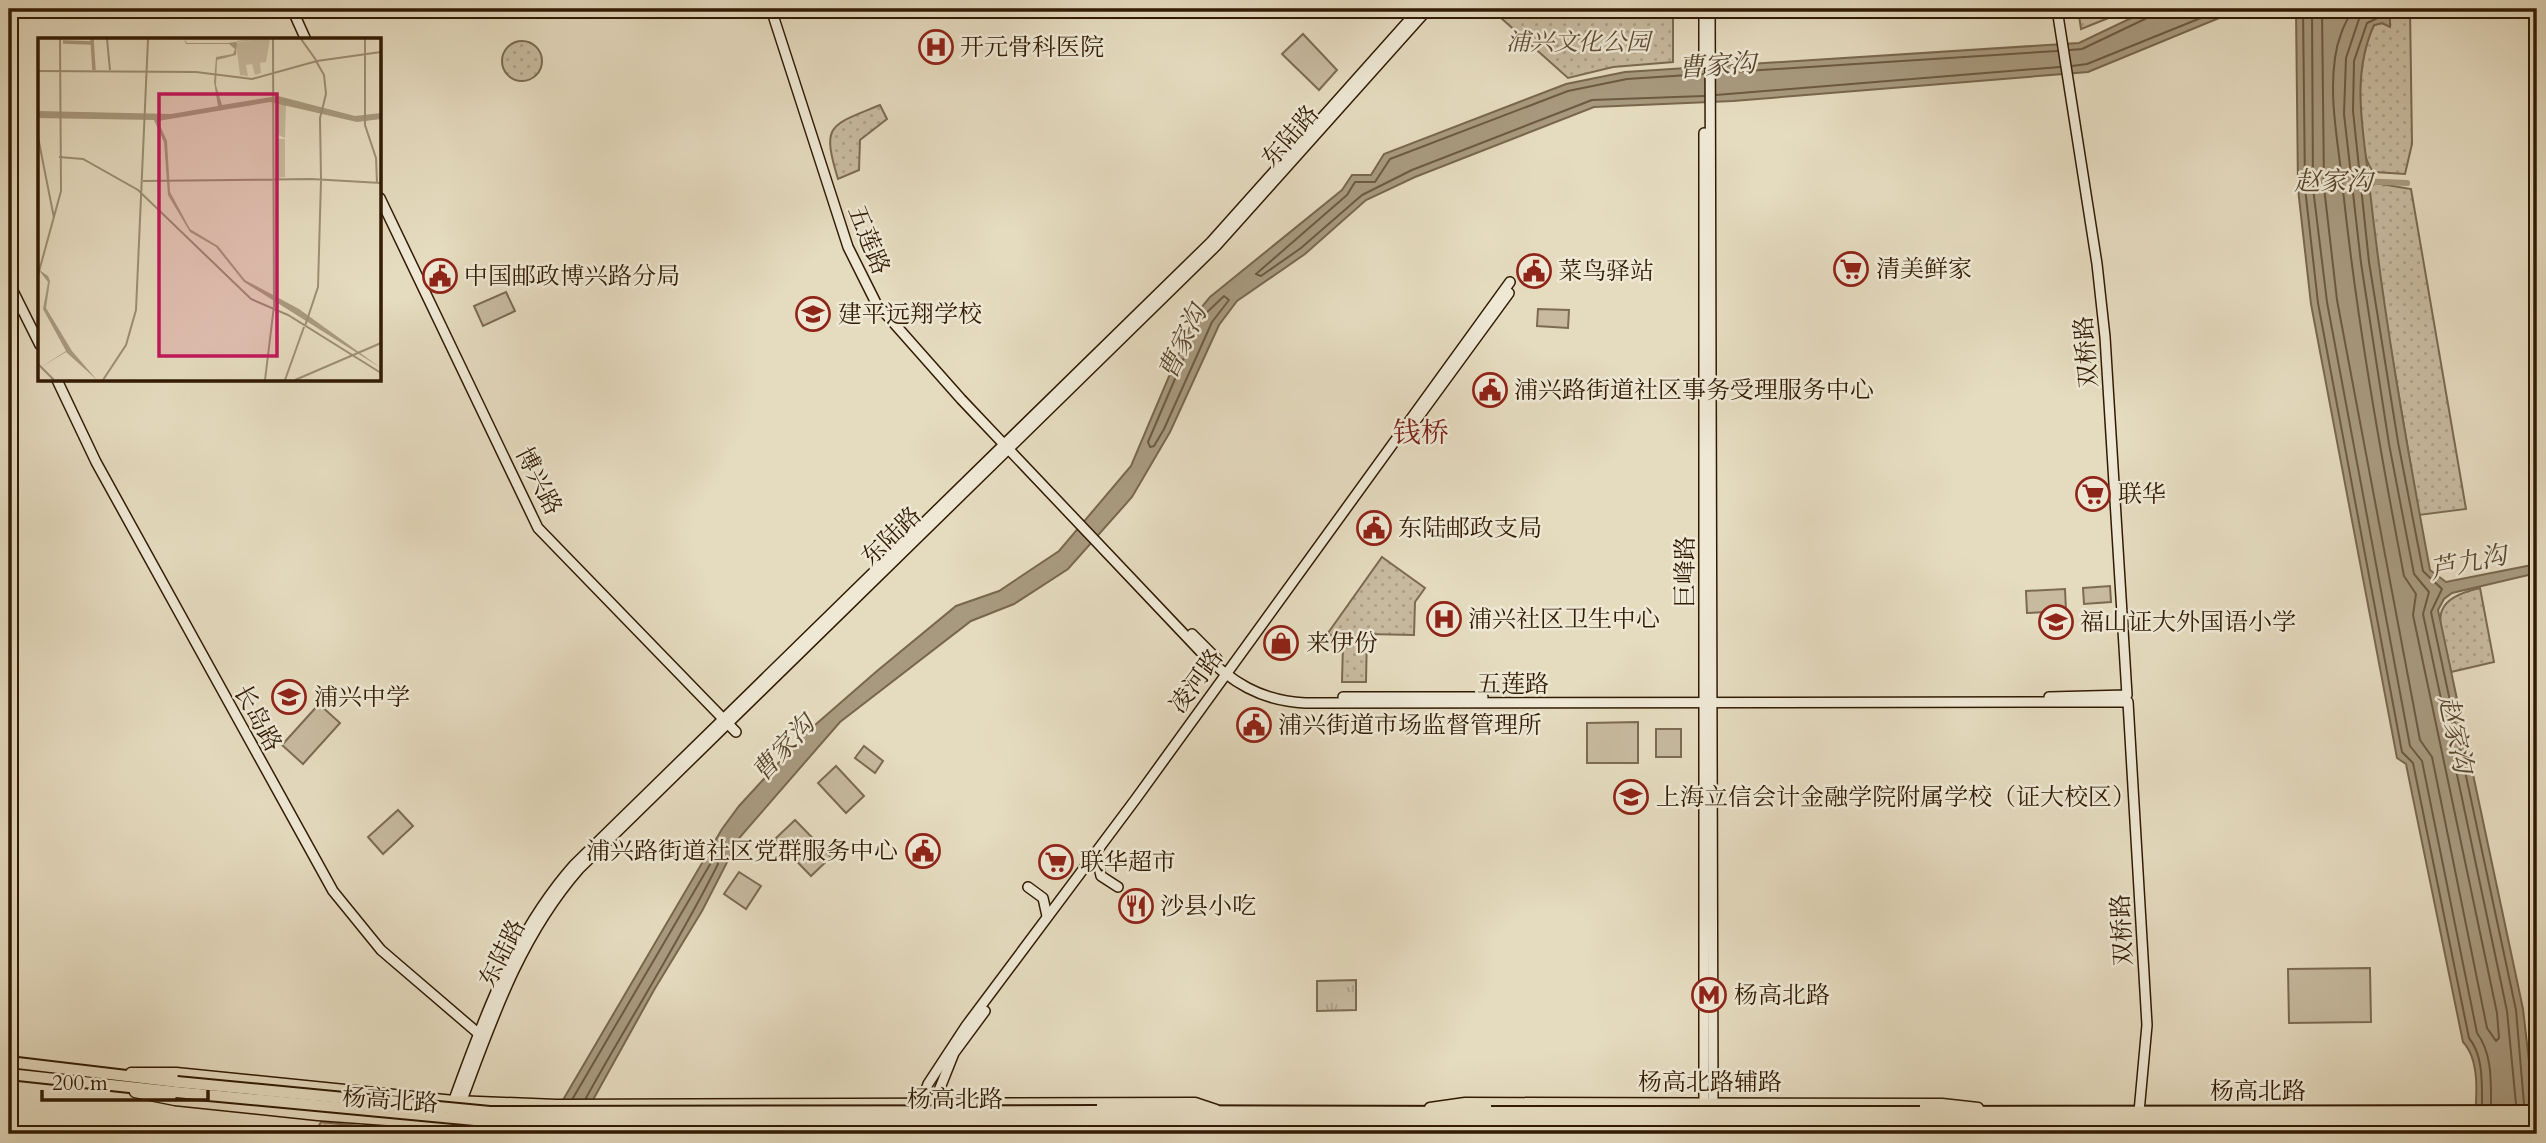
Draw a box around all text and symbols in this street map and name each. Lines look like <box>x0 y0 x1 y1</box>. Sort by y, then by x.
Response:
park label: 浦兴文化公园 <box>1506 26 1654 59</box>
hospital icon: 开元骨科医院 <box>917 28 955 66</box>
place label: 开元骨科医院 <box>960 31 1104 64</box>
inset map <box>38 38 382 382</box>
water label: 曹家沟 <box>1677 45 1761 86</box>
street label: 东陆路 <box>1254 98 1326 174</box>
water label: 赵家沟 <box>2294 164 2376 199</box>
street label: 五莲路 <box>840 201 897 280</box>
supermarket icon: 清美鲜家 <box>1832 250 1870 288</box>
public building icon: 菜鸟驿站 <box>1515 252 1553 290</box>
place label: 清美鲜家 <box>1876 253 1972 286</box>
place label: 菜鸟驿站 <box>1558 255 1654 288</box>
public building icon: 中国邮政博兴路分局 <box>421 257 459 295</box>
place label: 中国邮政博兴路分局 <box>464 260 680 293</box>
school or university icon: 建平远翔学校 <box>794 295 832 333</box>
water label: 曹家沟 <box>1150 296 1216 385</box>
place label: 建平远翔学校 <box>838 298 982 331</box>
street label: 双桥路 <box>2067 315 2106 389</box>
public building icon: 浦兴路街道社区事务受理服务中心 <box>1471 371 1509 409</box>
place label: 浦兴路街道社区事务受理服务中心 <box>1514 374 1874 407</box>
district label: 钱桥 <box>1393 414 1449 452</box>
street label: 博兴路 <box>508 442 570 521</box>
supermarket icon: 联华 <box>2074 475 2112 513</box>
place label: 联华 <box>2118 478 2166 511</box>
street label: 东陆路 <box>854 499 929 573</box>
public building icon: 东陆邮政支局 <box>1355 509 1393 547</box>
place label: 东陆邮政支局 <box>1398 512 1542 545</box>
street label: 巨峰路 <box>1669 536 1702 608</box>
water label: 芦九沟 <box>2426 536 2514 588</box>
hospital icon: 浦兴社区卫生中心 <box>1425 600 1463 638</box>
place label: 浦兴社区卫生中心 <box>1468 603 1660 636</box>
school or university icon: 福山证大外国语小学 <box>2037 603 2075 641</box>
place label: 福山证大外国语小学 <box>2080 606 2296 639</box>
shop icon: 来伊份 <box>1262 624 1300 662</box>
place label: 来伊份 <box>1306 627 1378 660</box>
street label: 凌河路 <box>1162 642 1231 720</box>
street label: 五莲路 <box>1477 668 1549 701</box>
school or university icon: 浦兴中学 <box>270 678 308 716</box>
street label: 长岛路 <box>226 679 289 758</box>
place label: 浦兴中学 <box>314 681 410 714</box>
water label: 赵家沟 <box>2430 692 2482 780</box>
water label: 曹家沟 <box>744 705 825 789</box>
public building icon: 浦兴街道市场监督管理所 <box>1235 706 1273 744</box>
place label: 浦兴街道市场监督管理所 <box>1278 709 1542 742</box>
school or university icon: 上海立信会计金融学院附属学校（证大校区） <box>1612 778 1650 816</box>
place label: 上海立信会计金融学院附属学校（证大校区） <box>1656 781 2136 814</box>
public building icon: 浦兴路街道社区党群服务中心 <box>904 832 942 870</box>
place label: 浦兴路街道社区党群服务中心 <box>586 835 898 868</box>
supermarket icon: 联华超市 <box>1037 843 1075 881</box>
place label: 联华超市 <box>1080 846 1176 879</box>
restaurant icon: 沙县小吃 <box>1117 887 1155 925</box>
place label: 沙县小吃 <box>1160 890 1256 923</box>
street label: 双桥路 <box>2104 893 2141 967</box>
street label: 东陆路 <box>471 914 533 993</box>
metro station icon: 杨高北路 <box>1690 976 1728 1014</box>
place label: 杨高北路 <box>1734 979 1830 1012</box>
scale bar <box>42 1059 208 1103</box>
street label: 杨高北路辅路 <box>1638 1066 1782 1099</box>
text: 200 m <box>52 1069 108 1098</box>
street label: 杨高北路 <box>2210 1075 2306 1108</box>
street label: 杨高北路 <box>341 1081 439 1120</box>
street label: 杨高北路 <box>907 1083 1003 1116</box>

